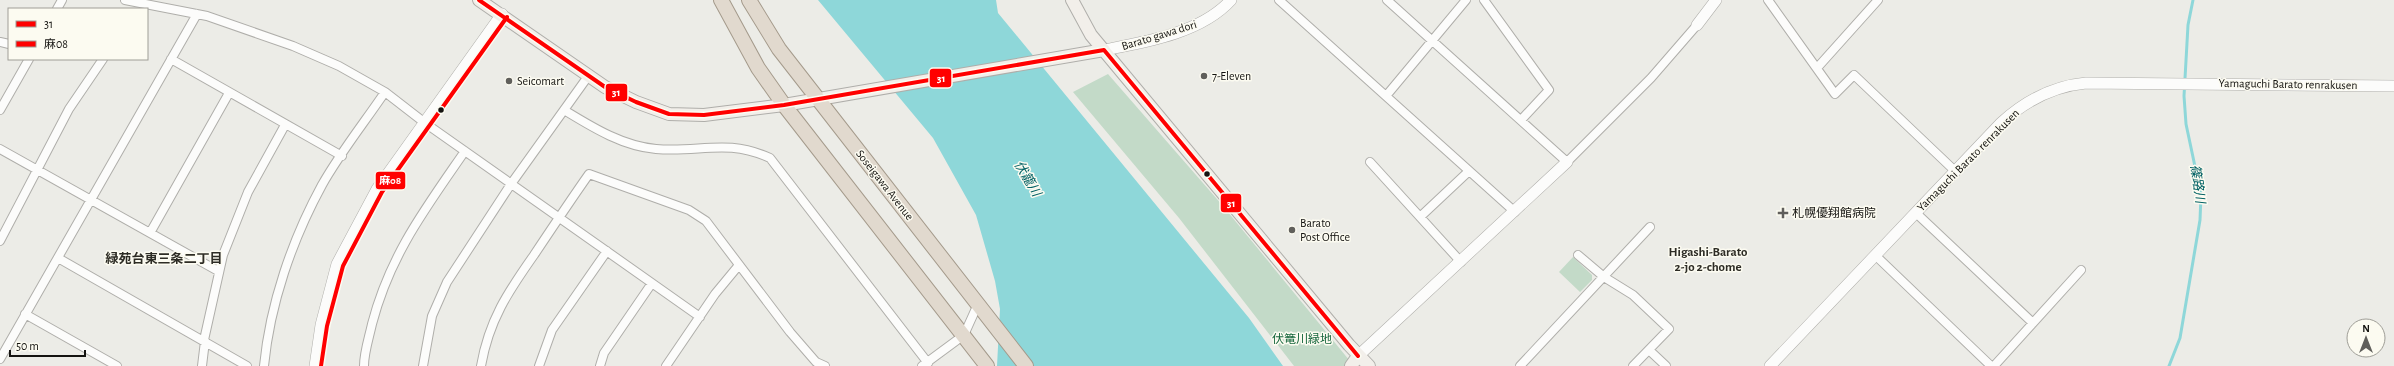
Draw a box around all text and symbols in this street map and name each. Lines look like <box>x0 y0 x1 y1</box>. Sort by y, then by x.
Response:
legend <box>8 8 148 60</box>
text: 31 <box>44 18 53 30</box>
street label: Barato gawa dori <box>1120 18 1198 52</box>
text: 麻08 <box>44 38 68 50</box>
line badge: 31 <box>929 68 952 88</box>
place label: 7-Eleven <box>1212 70 1251 82</box>
marker: 7-Eleven <box>1199 71 1209 81</box>
text: 31 <box>937 73 945 84</box>
place label: Seicomart <box>517 75 564 87</box>
marker: Seicomart <box>504 76 514 86</box>
street label: Yamaguchi Barato renrakusen <box>2218 77 2358 91</box>
line badge: 31 <box>605 83 628 102</box>
text: 31 <box>612 87 620 98</box>
unlabelled marker <box>436 105 446 115</box>
street label: Yamaguchi Barato renrakusen <box>1915 107 2021 213</box>
street label: Soseigawa Avenue <box>854 148 916 222</box>
water label: 伏籠川 <box>1011 158 1045 201</box>
water label: 篠路川 <box>2188 164 2207 206</box>
unlabelled marker <box>1202 169 1212 179</box>
line badge: 麻08 <box>375 171 406 190</box>
text: 麻08 <box>379 175 401 186</box>
line badge: 31 <box>1220 193 1242 213</box>
text: 31 <box>1227 198 1235 209</box>
place label: 札幌優翔館病院 <box>1792 206 1876 219</box>
marker: 札幌優翔館病院 <box>1777 207 1789 219</box>
place label: Barato Post Office <box>1300 217 1350 243</box>
marker: Barato Post Office <box>1287 225 1297 235</box>
district label: Higashi-Barato 2-jo 2-chome <box>1669 246 1748 274</box>
district label: 緑苑台東三条二丁目 <box>104 251 223 266</box>
north arrow <box>2346 318 2386 358</box>
text: N <box>2362 323 2370 334</box>
scale bar <box>10 332 85 358</box>
park label: 伏篭川緑地 <box>1272 332 1332 345</box>
text: 50 m <box>16 340 39 352</box>

